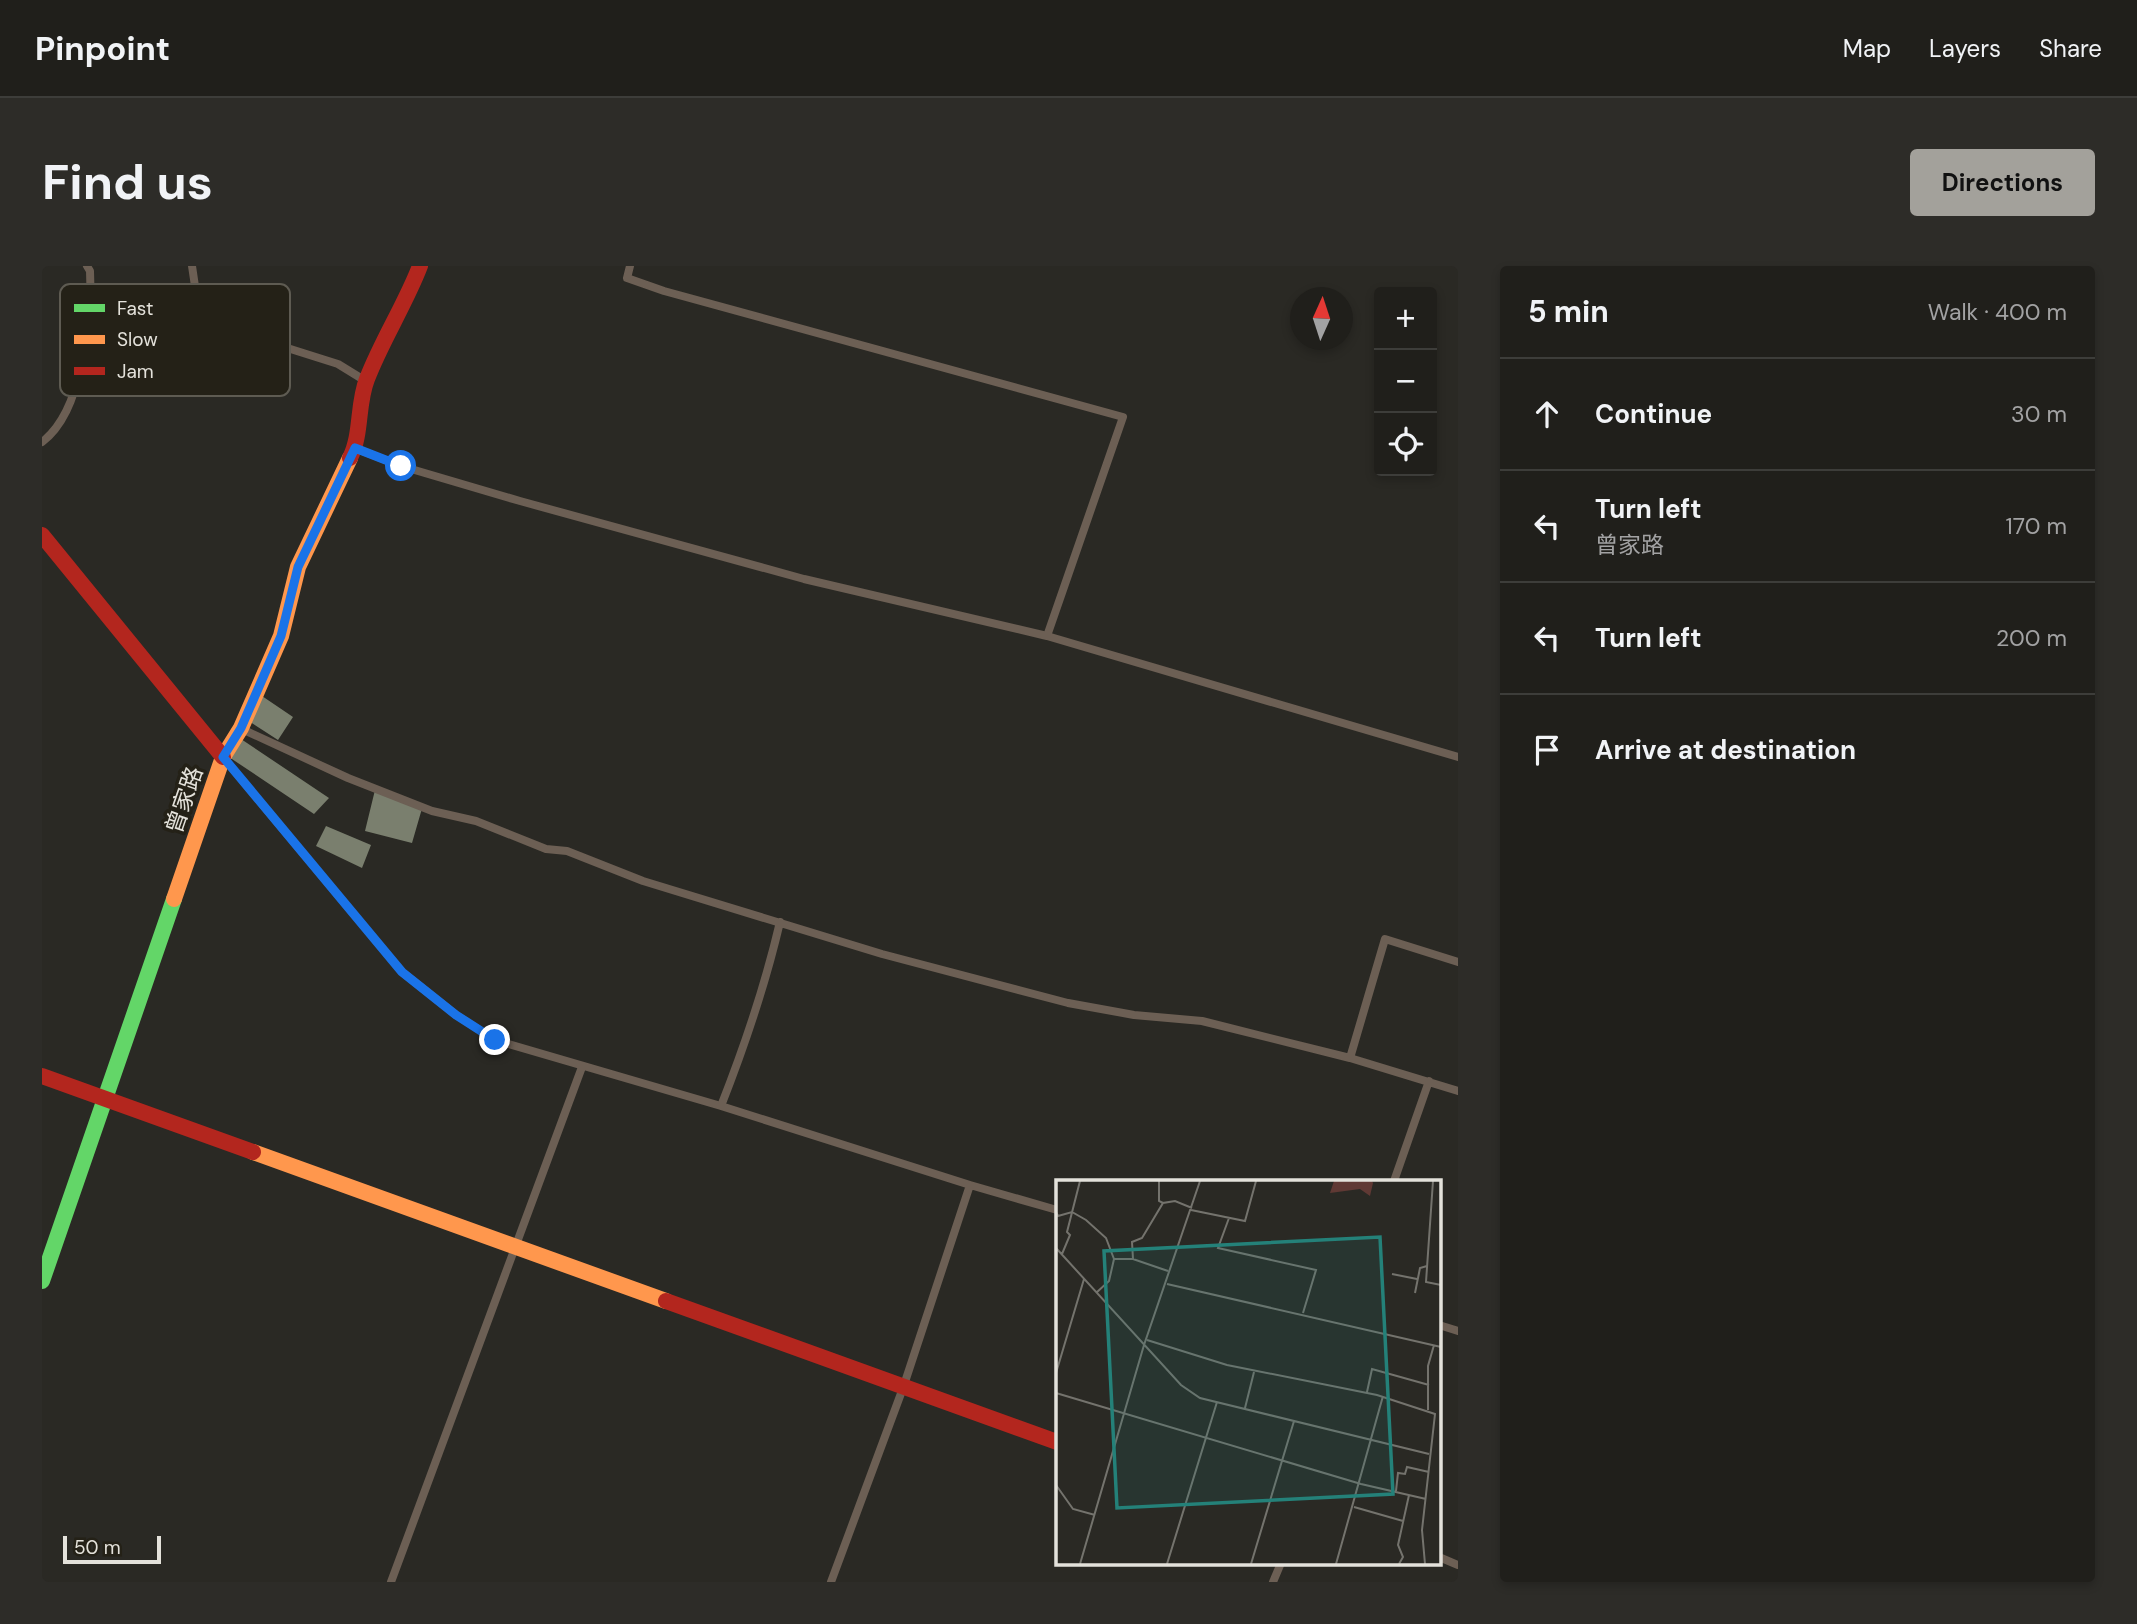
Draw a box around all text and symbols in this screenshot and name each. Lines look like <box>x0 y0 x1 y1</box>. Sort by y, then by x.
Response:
text: Pinpoint <box>35 27 170 70</box>
text: Map <box>1843 33 1891 64</box>
text: Layers <box>1929 33 2001 64</box>
text: Share <box>2039 33 2102 64</box>
button: Directions <box>1910 149 2095 216</box>
text: Find us <box>42 150 213 214</box>
legend <box>60 284 290 396</box>
north arrow <box>1290 287 1353 350</box>
map controls <box>1374 287 1437 476</box>
button: + <box>1374 287 1437 350</box>
text: 5 min <box>1528 292 1609 331</box>
text: Fast <box>117 296 153 321</box>
text: Walk · 400 m <box>1928 297 2067 327</box>
text: Slow <box>117 327 158 352</box>
button: − <box>1374 350 1437 413</box>
text: Jam <box>117 359 154 384</box>
icon: ahead <box>1528 395 1566 433</box>
text: Continue <box>1595 397 1712 431</box>
text: 30 m <box>2011 399 2067 429</box>
button: locate <box>1374 413 1437 476</box>
route start <box>385 450 416 481</box>
text: Turn left <box>1595 492 1702 526</box>
icon: left <box>1528 507 1566 545</box>
text: 170 m <box>2006 511 2067 541</box>
text: 曾家路 <box>1595 530 1664 560</box>
icon: left <box>1528 619 1566 657</box>
text: Turn left <box>1595 621 1702 655</box>
text: 200 m <box>1996 623 2067 653</box>
icon: arrive <box>1528 731 1566 769</box>
text: Arrive at destination <box>1595 733 1856 767</box>
street label: 曾家路 <box>159 762 209 838</box>
route end <box>479 1024 510 1055</box>
inset map <box>1056 1180 1440 1564</box>
scale bar <box>63 1533 161 1565</box>
text: 50 m <box>74 1535 121 1560</box>

